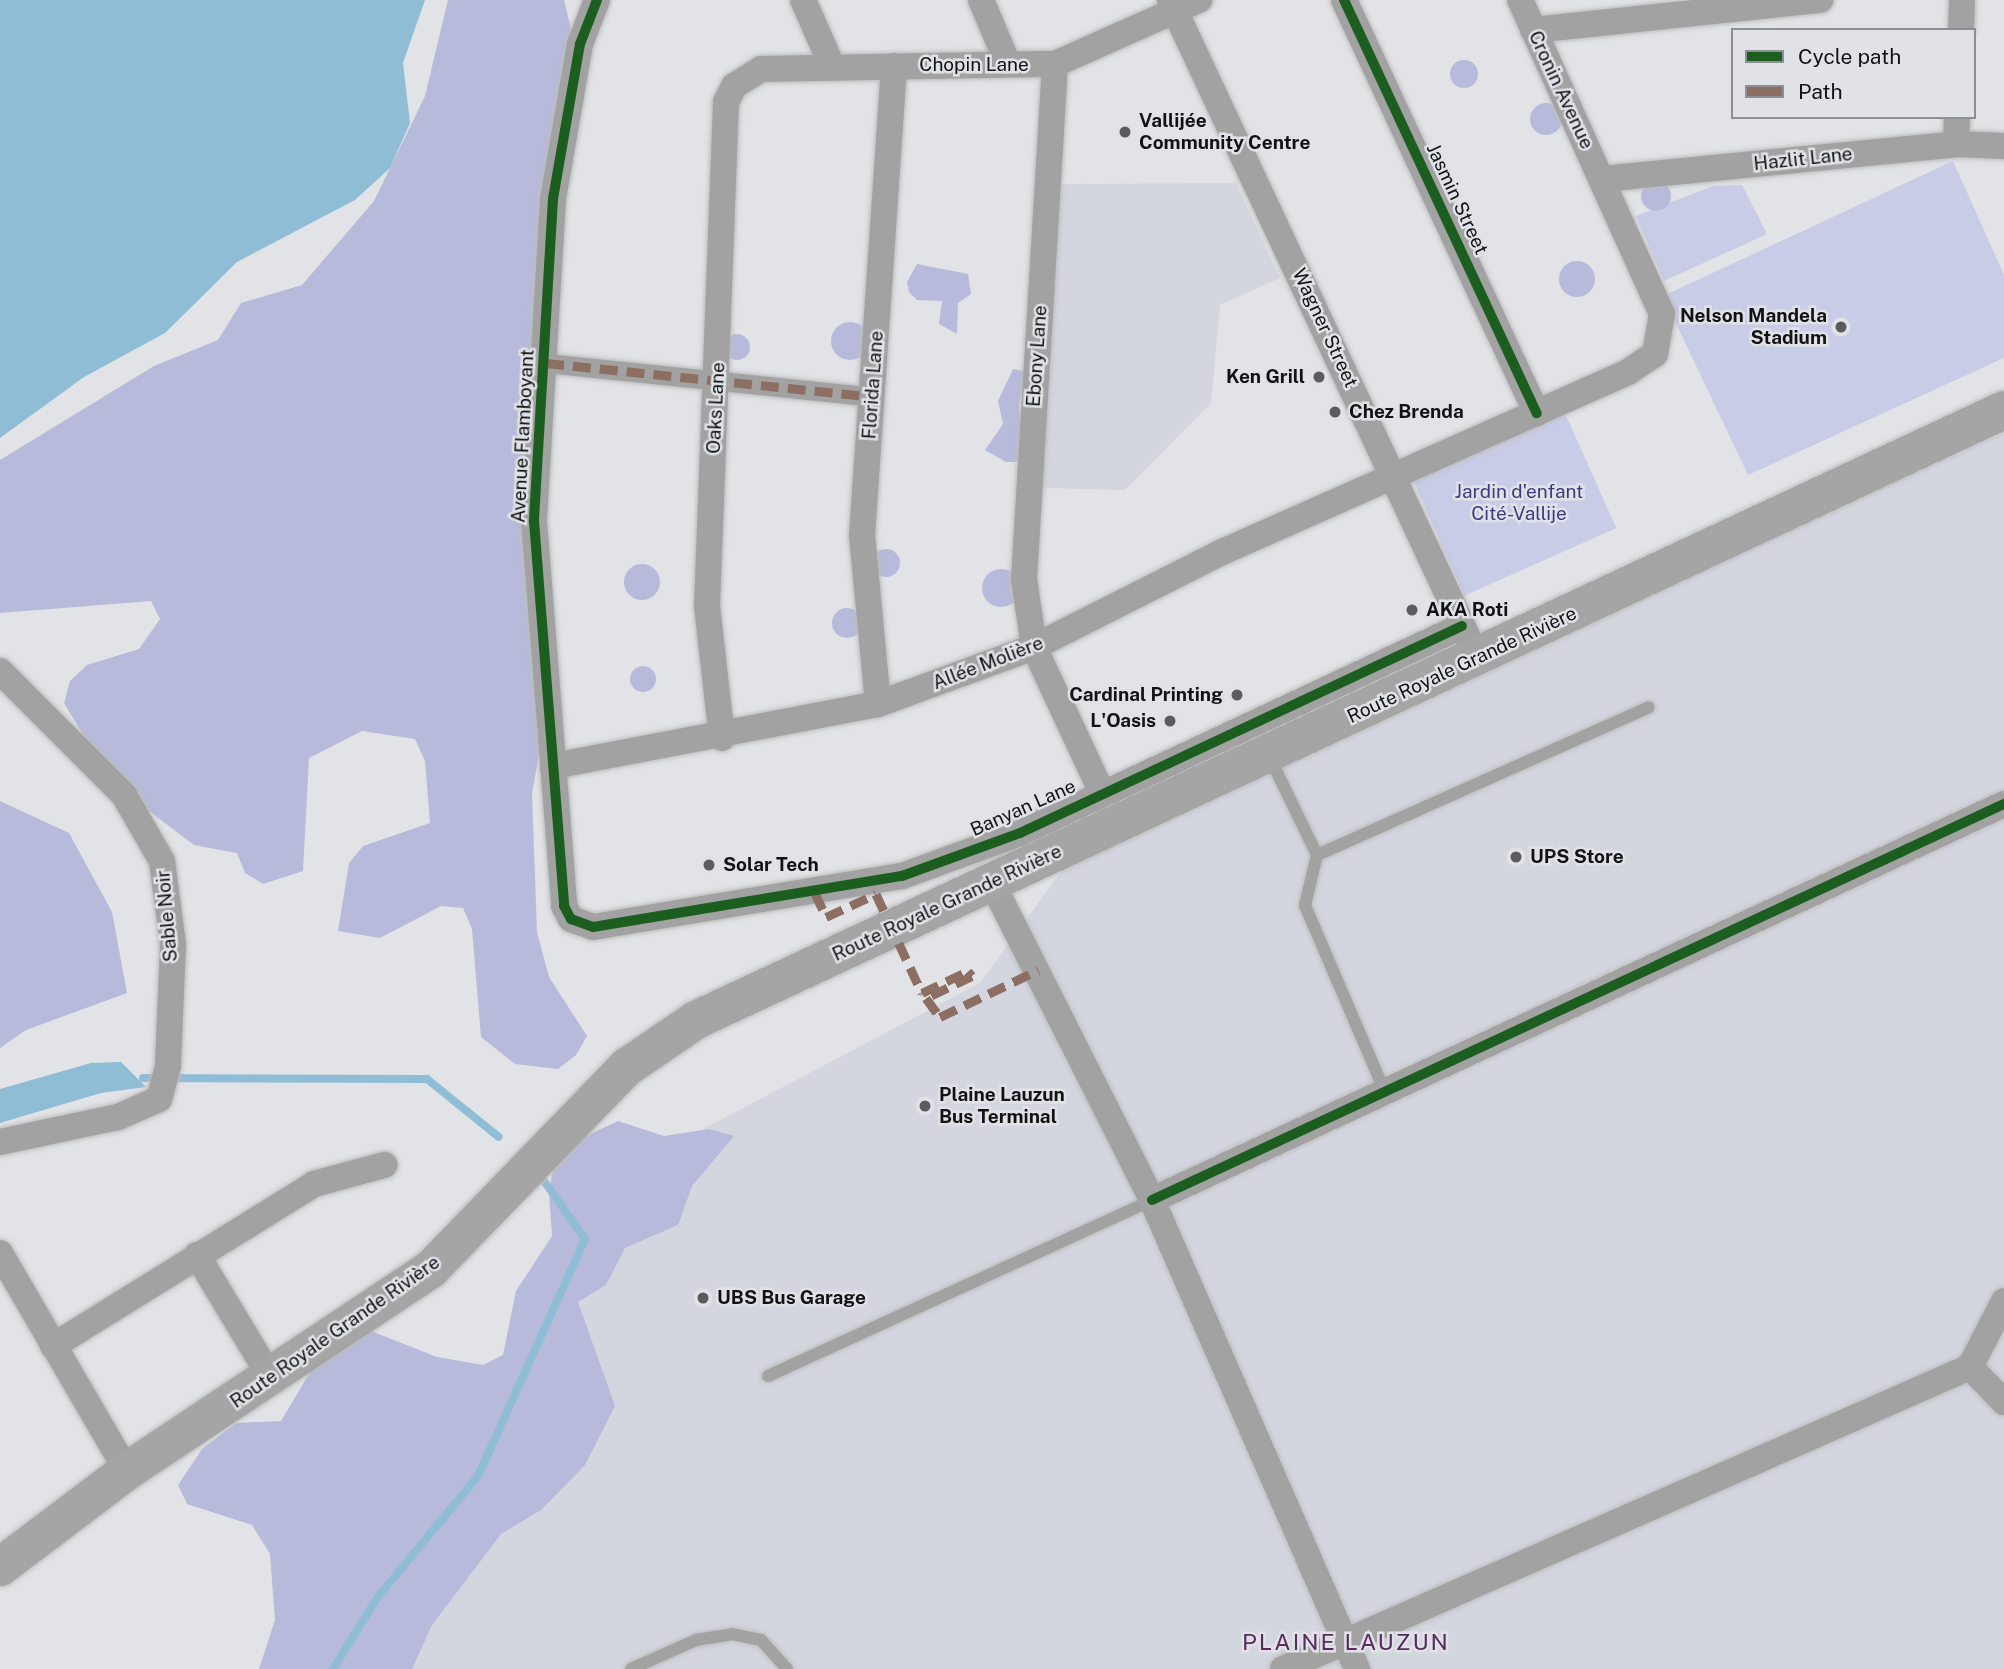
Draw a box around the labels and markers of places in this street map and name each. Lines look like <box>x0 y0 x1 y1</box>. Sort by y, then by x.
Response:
place label: Vallijée Community Centre <box>1139 110 1310 154</box>
marker: Vallijée Community Centre <box>1117 124 1133 140</box>
place label: Nelson Mandela Stadium <box>1680 305 1827 349</box>
marker: Nelson Mandela Stadium <box>1833 319 1849 335</box>
place label: Ken Grill <box>1226 366 1305 388</box>
marker: Ken Grill <box>1311 369 1327 385</box>
place label: Chez Brenda <box>1349 401 1464 423</box>
marker: Chez Brenda <box>1327 404 1343 420</box>
place label: AKA Roti <box>1426 599 1508 621</box>
marker: AKA Roti <box>1404 602 1420 618</box>
place label: Cardinal Printing <box>1069 684 1223 706</box>
marker: Cardinal Printing <box>1229 687 1245 703</box>
place label: L'Oasis <box>1090 710 1156 732</box>
marker: L'Oasis <box>1162 713 1178 729</box>
place label: UPS Store <box>1530 846 1624 868</box>
marker: UPS Store <box>1508 849 1524 865</box>
place label: Solar Tech <box>723 854 819 876</box>
marker: Solar Tech <box>701 857 717 873</box>
place label: Plaine Lauzun Bus Terminal <box>939 1084 1065 1128</box>
marker: Plaine Lauzun Bus Terminal <box>917 1098 933 1114</box>
place label: UBS Bus Garage <box>717 1287 866 1309</box>
marker: UBS Bus Garage <box>695 1290 711 1306</box>

